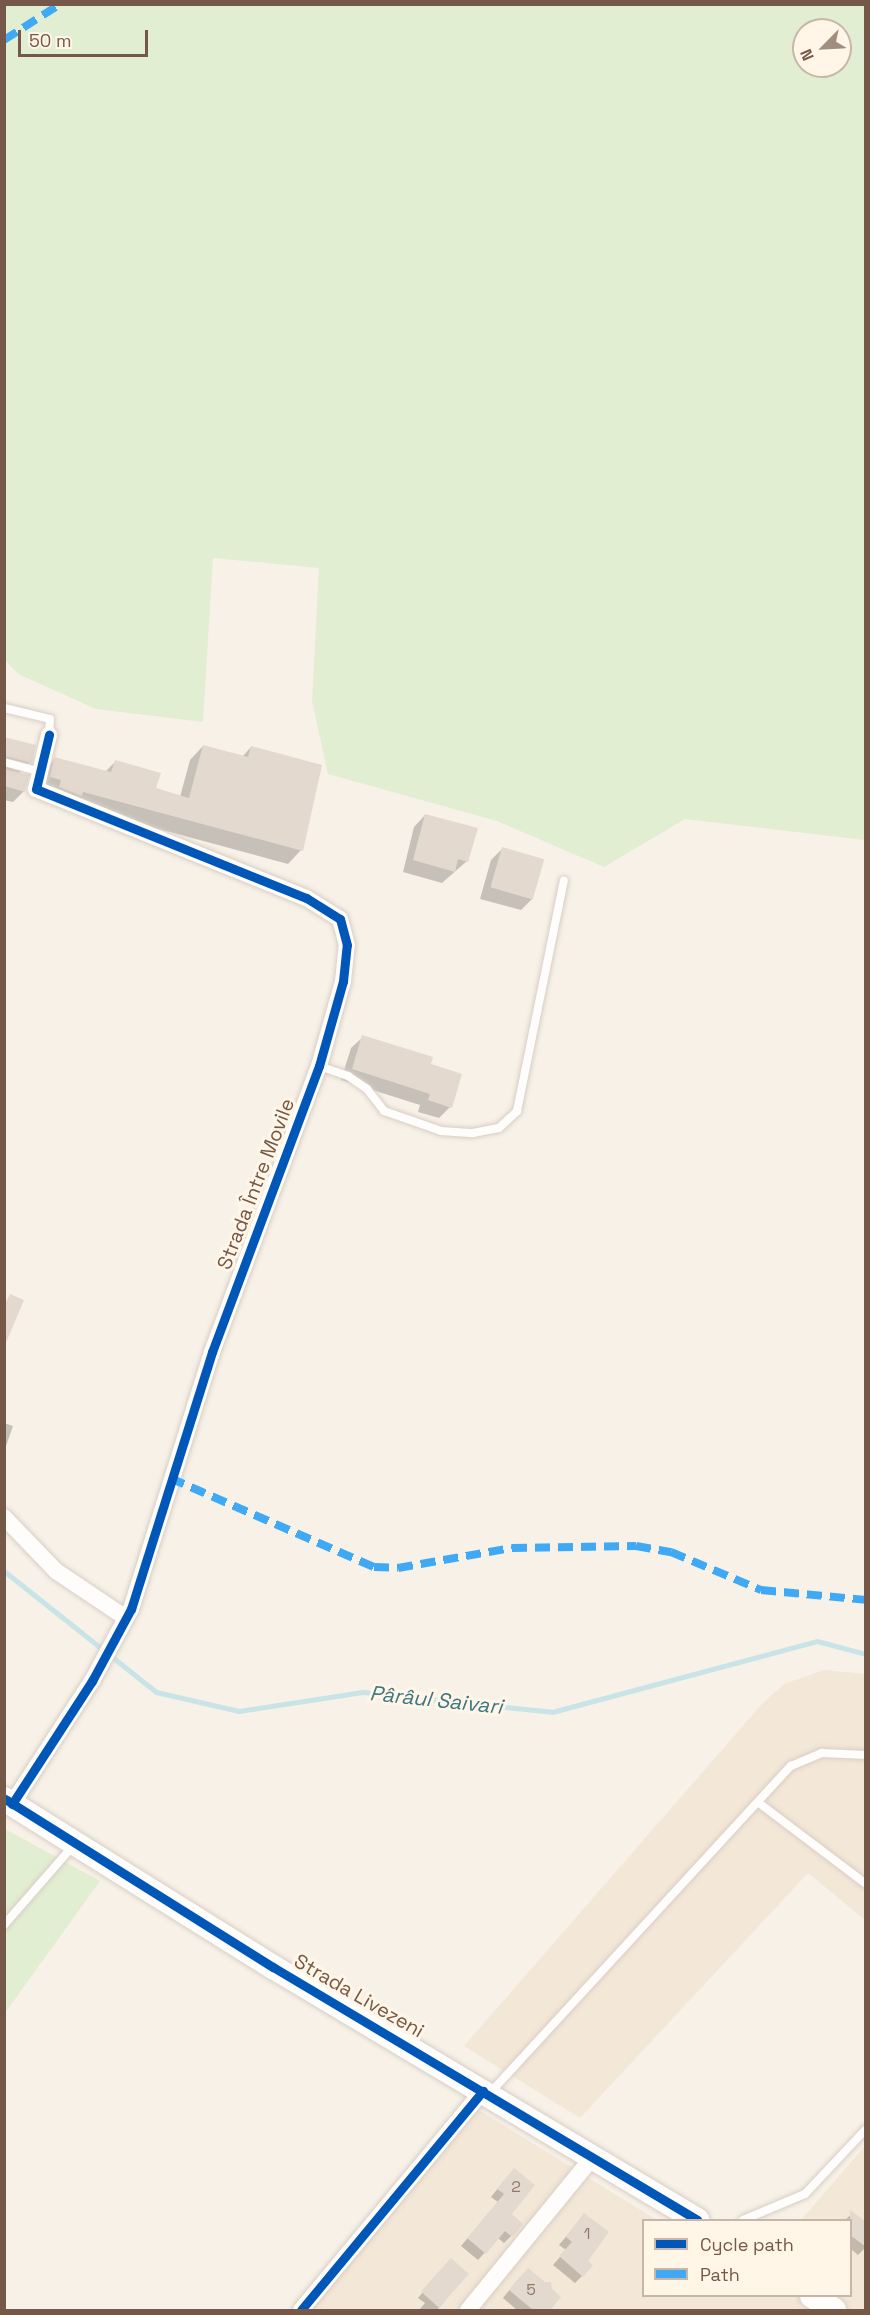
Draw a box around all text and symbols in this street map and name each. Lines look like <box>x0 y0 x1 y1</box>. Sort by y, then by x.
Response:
scale bar <box>21 18 152 56</box>
north arrow <box>792 18 852 78</box>
text: 50 m <box>29 29 71 52</box>
text: N <box>795 46 819 64</box>
street label: Strada Între Movile <box>212 1095 300 1273</box>
water label: Pârâul Saivari <box>368 1680 504 1720</box>
street label: Strada Livezeni <box>290 1949 428 2043</box>
house number: 2 <box>511 2177 521 2197</box>
legend <box>642 2219 852 2297</box>
house number: 1 <box>584 2224 590 2244</box>
text: Cycle path <box>700 2233 794 2256</box>
text: Path <box>700 2263 740 2286</box>
house number: 5 <box>526 2280 536 2300</box>

